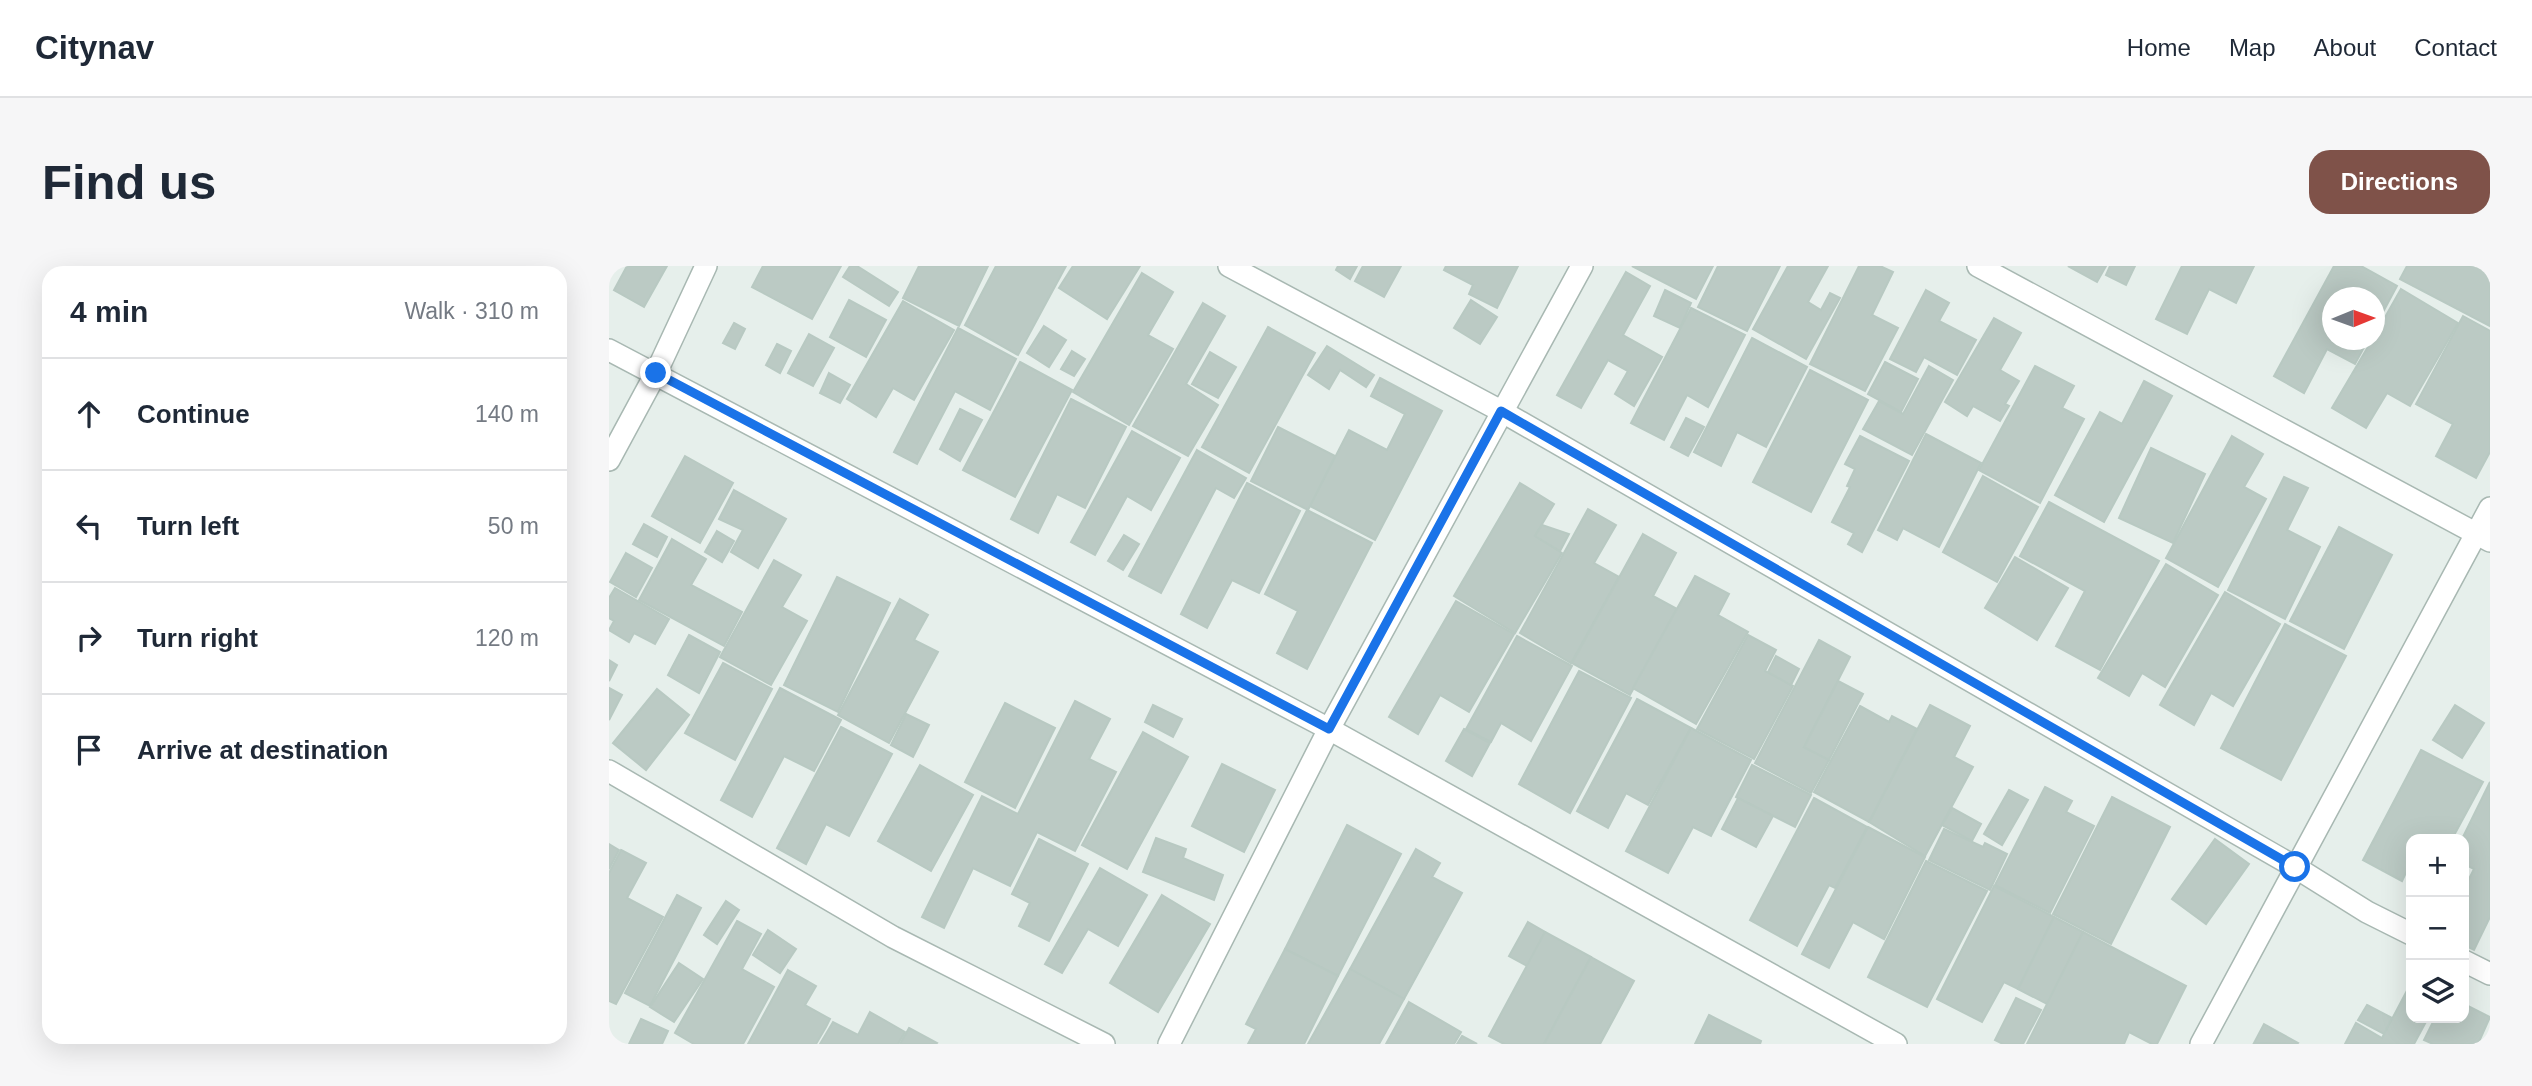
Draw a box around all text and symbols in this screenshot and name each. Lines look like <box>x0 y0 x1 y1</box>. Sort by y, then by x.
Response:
text: Citynav <box>35 29 154 66</box>
text: Home <box>2127 34 2191 61</box>
text: Map <box>2229 34 2276 61</box>
text: About <box>2314 34 2376 61</box>
text: Contact <box>2414 34 2497 61</box>
button: Directions <box>2309 150 2490 214</box>
text: Find us <box>42 155 216 209</box>
north arrow <box>2322 287 2385 350</box>
text: 4 min <box>70 295 148 328</box>
text: Walk · 310 m <box>404 298 539 324</box>
route end <box>640 357 671 388</box>
icon: ahead <box>70 395 108 433</box>
text: Continue <box>137 399 250 429</box>
text: 140 m <box>475 401 539 427</box>
icon: left <box>70 507 108 545</box>
text: Turn left <box>137 511 239 541</box>
text: 50 m <box>488 513 539 539</box>
icon: right <box>70 619 108 657</box>
text: Turn right <box>137 623 258 653</box>
text: 120 m <box>475 625 539 651</box>
icon: arrive <box>70 731 108 769</box>
text: Arrive at destination <box>137 735 388 765</box>
map controls <box>2406 834 2469 1023</box>
button: + <box>2406 834 2469 897</box>
route start <box>2279 851 2310 882</box>
button: − <box>2406 897 2469 960</box>
button: layers <box>2406 960 2469 1023</box>

